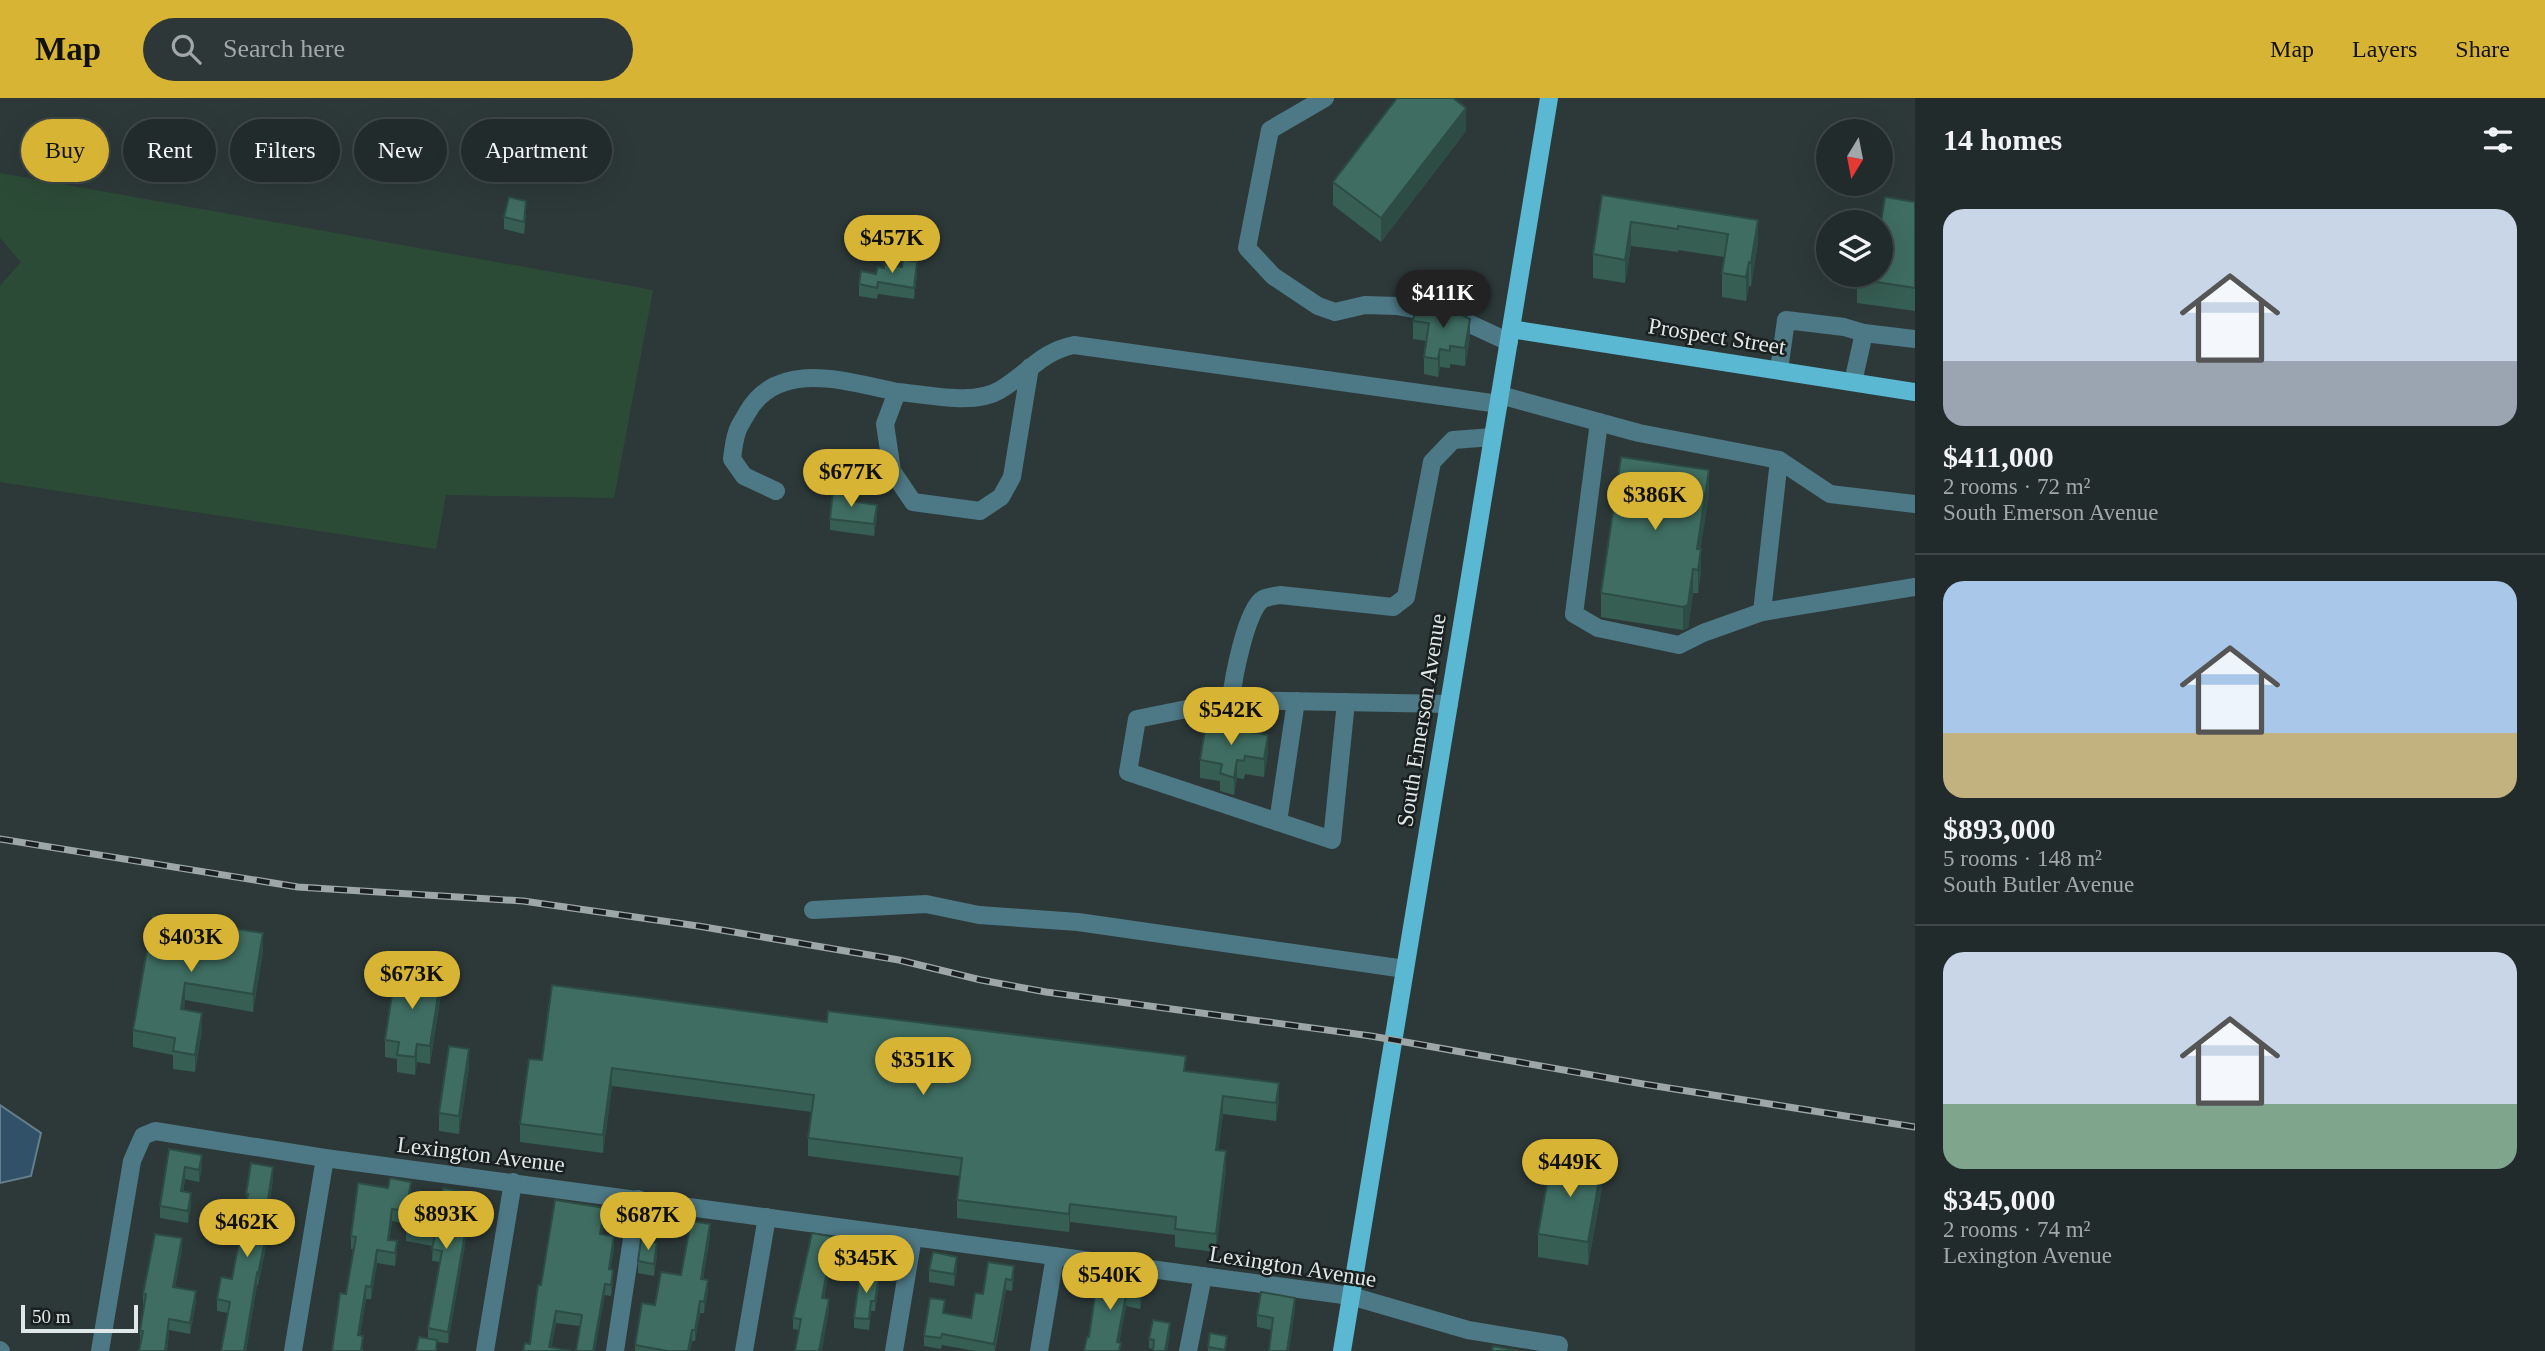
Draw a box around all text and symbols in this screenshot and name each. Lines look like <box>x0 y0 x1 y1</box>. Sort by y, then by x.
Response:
search box <box>143 18 633 81</box>
icon: search <box>167 30 205 68</box>
text: Map <box>35 31 101 67</box>
text: Search here <box>223 34 345 63</box>
text: Map <box>2270 36 2314 62</box>
text: Layers <box>2352 36 2417 62</box>
text: Share <box>2455 36 2510 62</box>
chip: Buy <box>21 119 109 182</box>
chip: Rent <box>123 119 216 182</box>
chip: Filters <box>230 119 340 182</box>
chip: New <box>354 119 447 182</box>
chip: Apartment <box>461 119 612 182</box>
north arrow <box>1816 119 1894 196</box>
map controls <box>1816 119 1893 287</box>
icon: filters <box>2479 121 2517 159</box>
text: 14 homes <box>1943 123 2062 156</box>
button: layers <box>1816 210 1893 287</box>
pin: $457K <box>843 216 941 275</box>
text: $457K <box>860 225 924 250</box>
icon: home <box>2167 255 2293 381</box>
pin: $411K <box>1394 271 1492 330</box>
text: $411K <box>1412 280 1474 305</box>
street label: Prospect Street <box>1647 313 1788 360</box>
text: $411,000 <box>1943 440 2054 473</box>
pin: $677K <box>802 450 900 509</box>
text: $677K <box>819 459 883 484</box>
pin: $386K <box>1606 472 1704 532</box>
text: 2 rooms · 72 m² <box>1943 474 2090 499</box>
text: $386K <box>1623 482 1687 507</box>
text: South Emerson Avenue <box>1943 500 2159 525</box>
street label: South Emerson Avenue <box>1392 612 1451 828</box>
icon: home <box>2167 627 2293 753</box>
pin: $542K <box>1182 688 1280 747</box>
text: $542K <box>1199 697 1263 722</box>
text: $893,000 <box>1943 812 2056 845</box>
text: 5 rooms · 148 m² <box>1943 846 2102 871</box>
text: South Butler Avenue <box>1943 872 2134 897</box>
pin: $403K <box>142 914 240 974</box>
text: $403K <box>159 924 223 949</box>
pin: $673K <box>363 951 461 1011</box>
text: $673K <box>380 961 444 986</box>
icon: home <box>2167 998 2293 1124</box>
pin: $351K <box>874 1038 972 1097</box>
text: $351K <box>891 1047 955 1072</box>
street label: Lexington Avenue <box>396 1132 566 1177</box>
pin: $449K <box>1521 1140 1619 1199</box>
text: $449K <box>1538 1149 1602 1174</box>
text: $345,000 <box>1943 1183 2056 1216</box>
pin: $893K <box>397 1192 495 1251</box>
pin: $687K <box>599 1192 697 1252</box>
pin: $462K <box>198 1200 296 1259</box>
text: $893K <box>414 1201 478 1226</box>
text: $687K <box>616 1202 680 1227</box>
text: $462K <box>215 1209 279 1234</box>
text: 2 rooms · 74 m² <box>1943 1217 2090 1242</box>
pin: $345K <box>817 1236 915 1295</box>
street label: Lexington Avenue <box>1208 1241 1378 1292</box>
text: Lexington Avenue <box>1943 1243 2112 1268</box>
text: $345K <box>834 1245 898 1270</box>
pin: $540K <box>1061 1252 1159 1312</box>
text: $540K <box>1078 1262 1142 1287</box>
scale bar <box>21 1302 138 1334</box>
text: 50 m <box>32 1306 71 1327</box>

